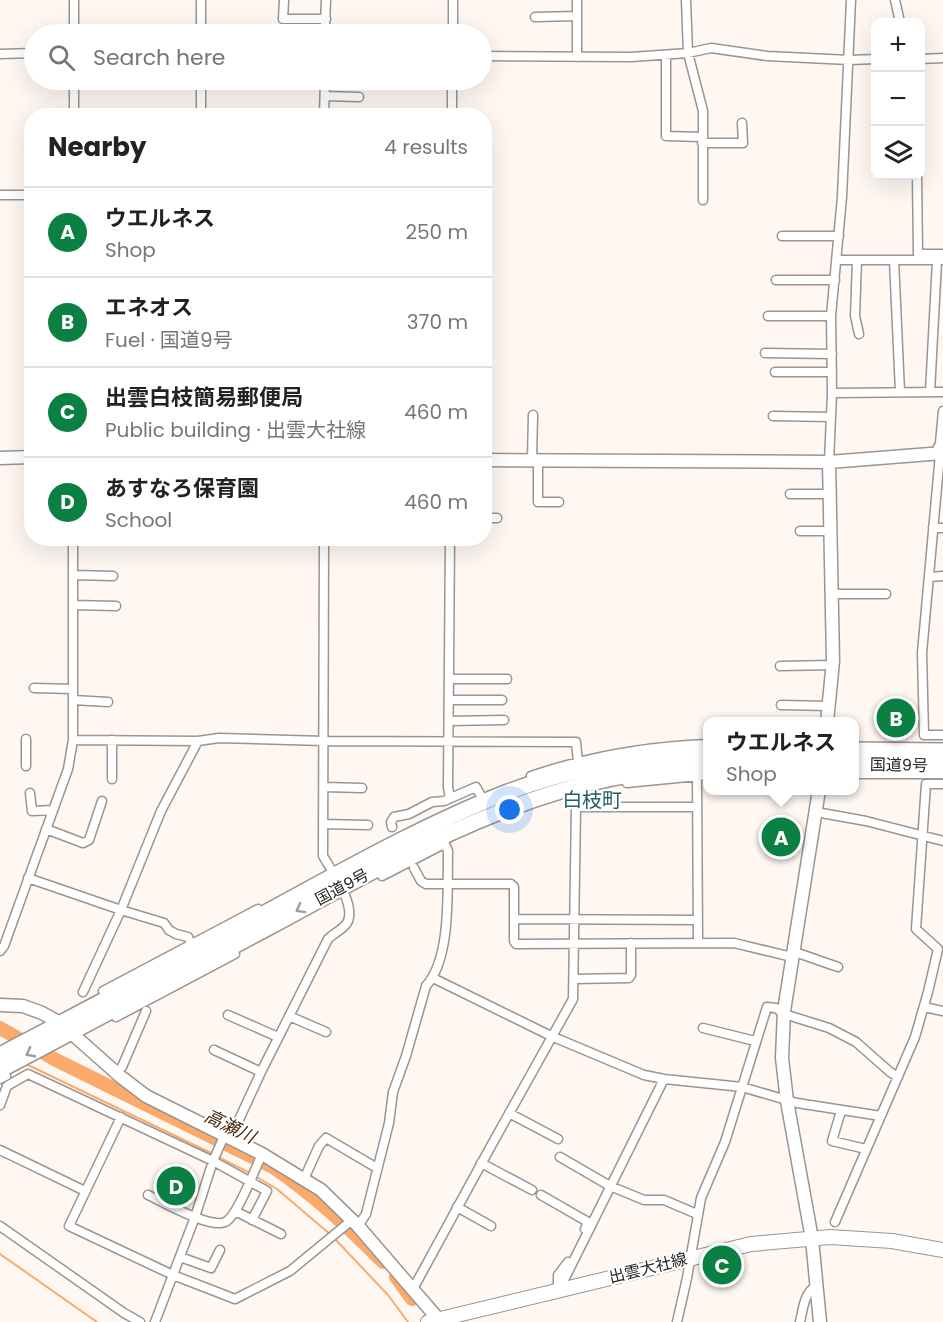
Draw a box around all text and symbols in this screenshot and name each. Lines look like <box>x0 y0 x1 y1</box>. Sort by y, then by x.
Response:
map controls <box>871 18 925 180</box>
button: + <box>871 18 925 72</box>
search box <box>24 24 492 90</box>
icon: search <box>45 41 78 74</box>
text: Search here <box>93 42 226 73</box>
button: − <box>871 72 925 126</box>
button: layers <box>871 126 925 180</box>
text: Nearby <box>48 129 146 165</box>
text: 4 results <box>384 133 468 161</box>
text: ウエルネス <box>105 203 215 234</box>
text: A <box>60 218 75 246</box>
text: 250 m <box>405 218 468 246</box>
text: Shop <box>105 236 156 264</box>
text: エネオス <box>105 292 193 323</box>
text: B <box>61 308 74 336</box>
text: 370 m <box>407 308 468 336</box>
text: Fuel · 国道9号 <box>105 326 233 354</box>
text: 出雲白枝簡易郵便局 <box>105 382 303 413</box>
text: C <box>60 398 75 426</box>
text: 460 m <box>404 398 468 426</box>
text: Public building · 出雲大社線 <box>105 416 366 444</box>
text: あすなろ保育園 <box>105 473 259 504</box>
text: D <box>60 488 75 516</box>
text: 460 m <box>404 488 468 516</box>
text: School <box>105 506 172 534</box>
pin: B <box>876 696 916 740</box>
popup <box>703 717 859 795</box>
text: ウエルネス <box>726 727 836 758</box>
street label: 国道9号 <box>870 753 928 777</box>
text: Shop <box>726 760 777 788</box>
district label: 白枝町 <box>562 786 622 814</box>
your location <box>495 795 524 824</box>
pin: A <box>762 814 800 860</box>
street label: 国道9号 <box>311 863 373 911</box>
one-way arrow <box>296 902 306 914</box>
one-way arrow <box>26 1046 36 1057</box>
water label: 高瀬川 <box>200 1103 262 1150</box>
pin: D <box>156 1164 195 1208</box>
pin: C <box>702 1242 742 1288</box>
street label: 出雲大社線 <box>606 1247 690 1289</box>

